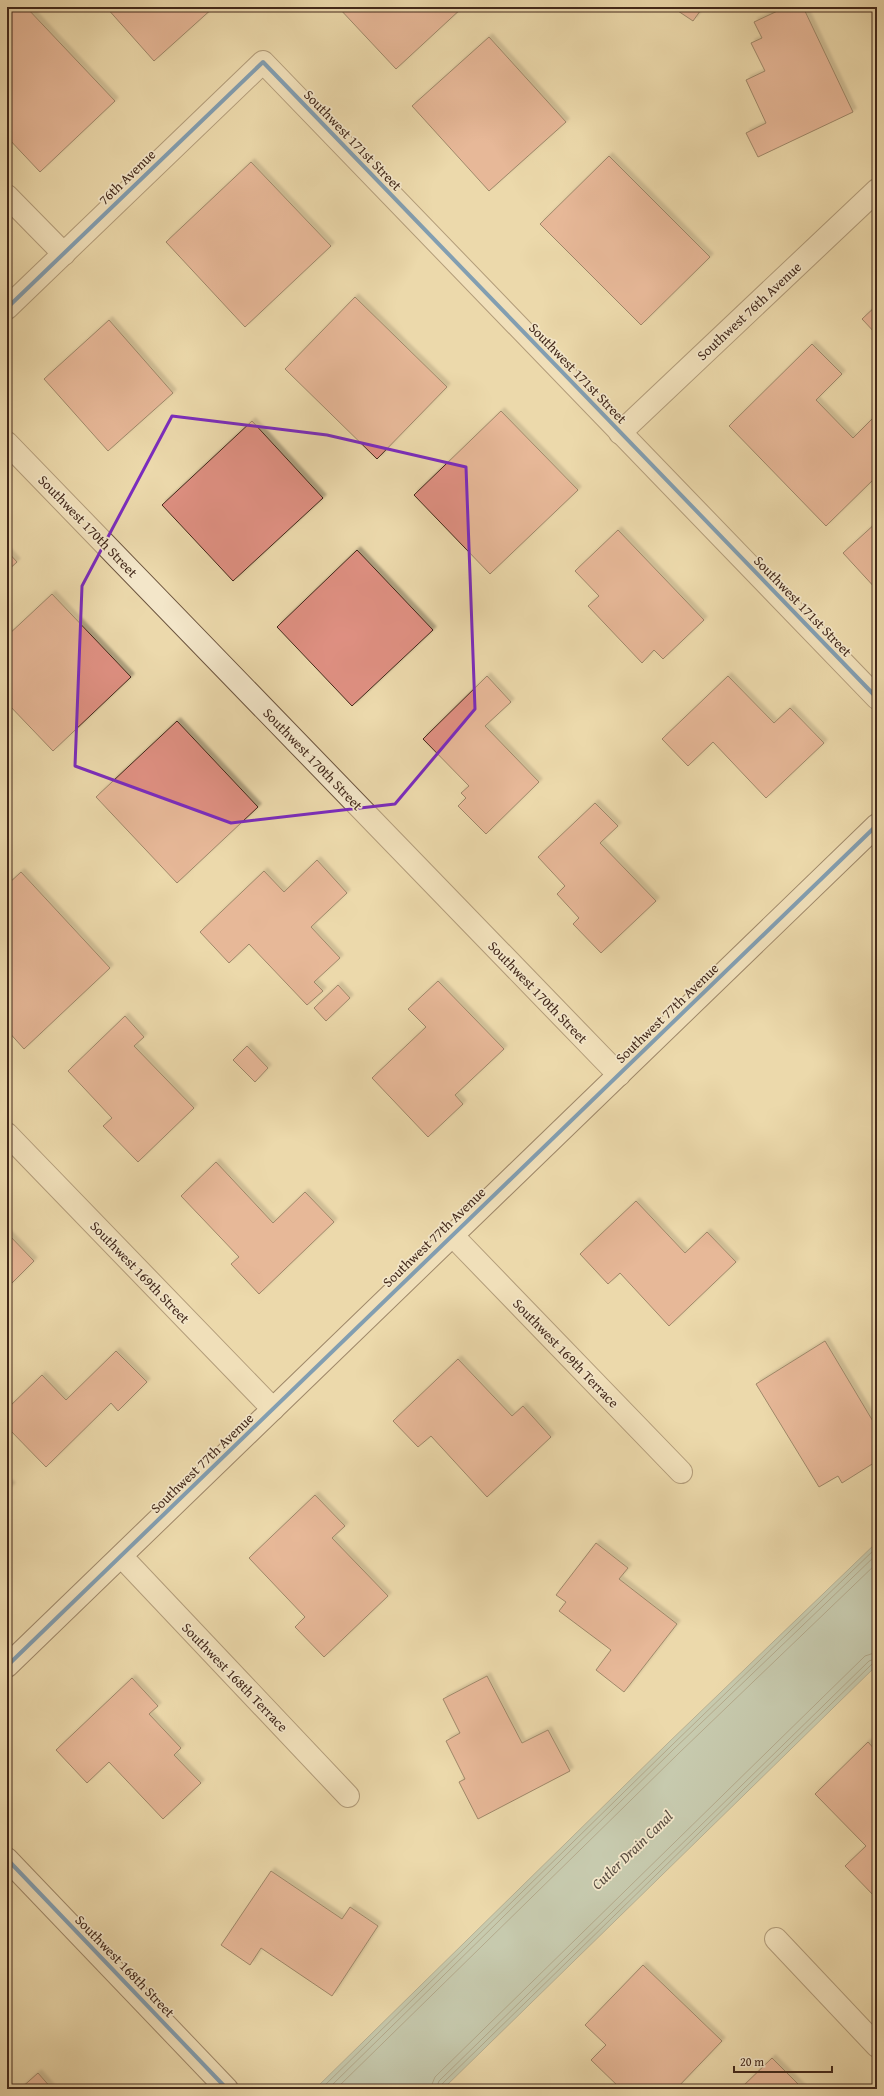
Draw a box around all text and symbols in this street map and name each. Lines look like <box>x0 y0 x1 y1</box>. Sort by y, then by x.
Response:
street label: Southwest 171st Street <box>299 85 407 195</box>
street label: 76th Avenue <box>94 144 160 209</box>
street label: Southwest 76th Avenue <box>692 257 806 365</box>
street label: Southwest 171st Street <box>524 318 632 428</box>
street label: Southwest 170th Street <box>34 470 142 582</box>
street label: Southwest 171st Street <box>749 551 857 661</box>
street label: Southwest 170th Street <box>259 703 367 815</box>
street label: Southwest 170th Street <box>484 936 592 1048</box>
street label: Southwest 77th Avenue <box>611 958 723 1068</box>
street label: Southwest 77th Avenue <box>378 1182 490 1292</box>
street label: Southwest 169th Street <box>86 1216 194 1328</box>
street label: Southwest 169th Terrace <box>508 1294 624 1412</box>
street label: Southwest 77th Avenue <box>146 1408 258 1518</box>
street label: Southwest 168th Terrace <box>177 1618 293 1736</box>
water label: Cutler Drain Canal <box>587 1806 677 1894</box>
street label: Southwest 168th Street <box>71 1910 179 2022</box>
scale bar <box>734 2048 832 2074</box>
text: 20 m <box>740 2053 764 2070</box>

